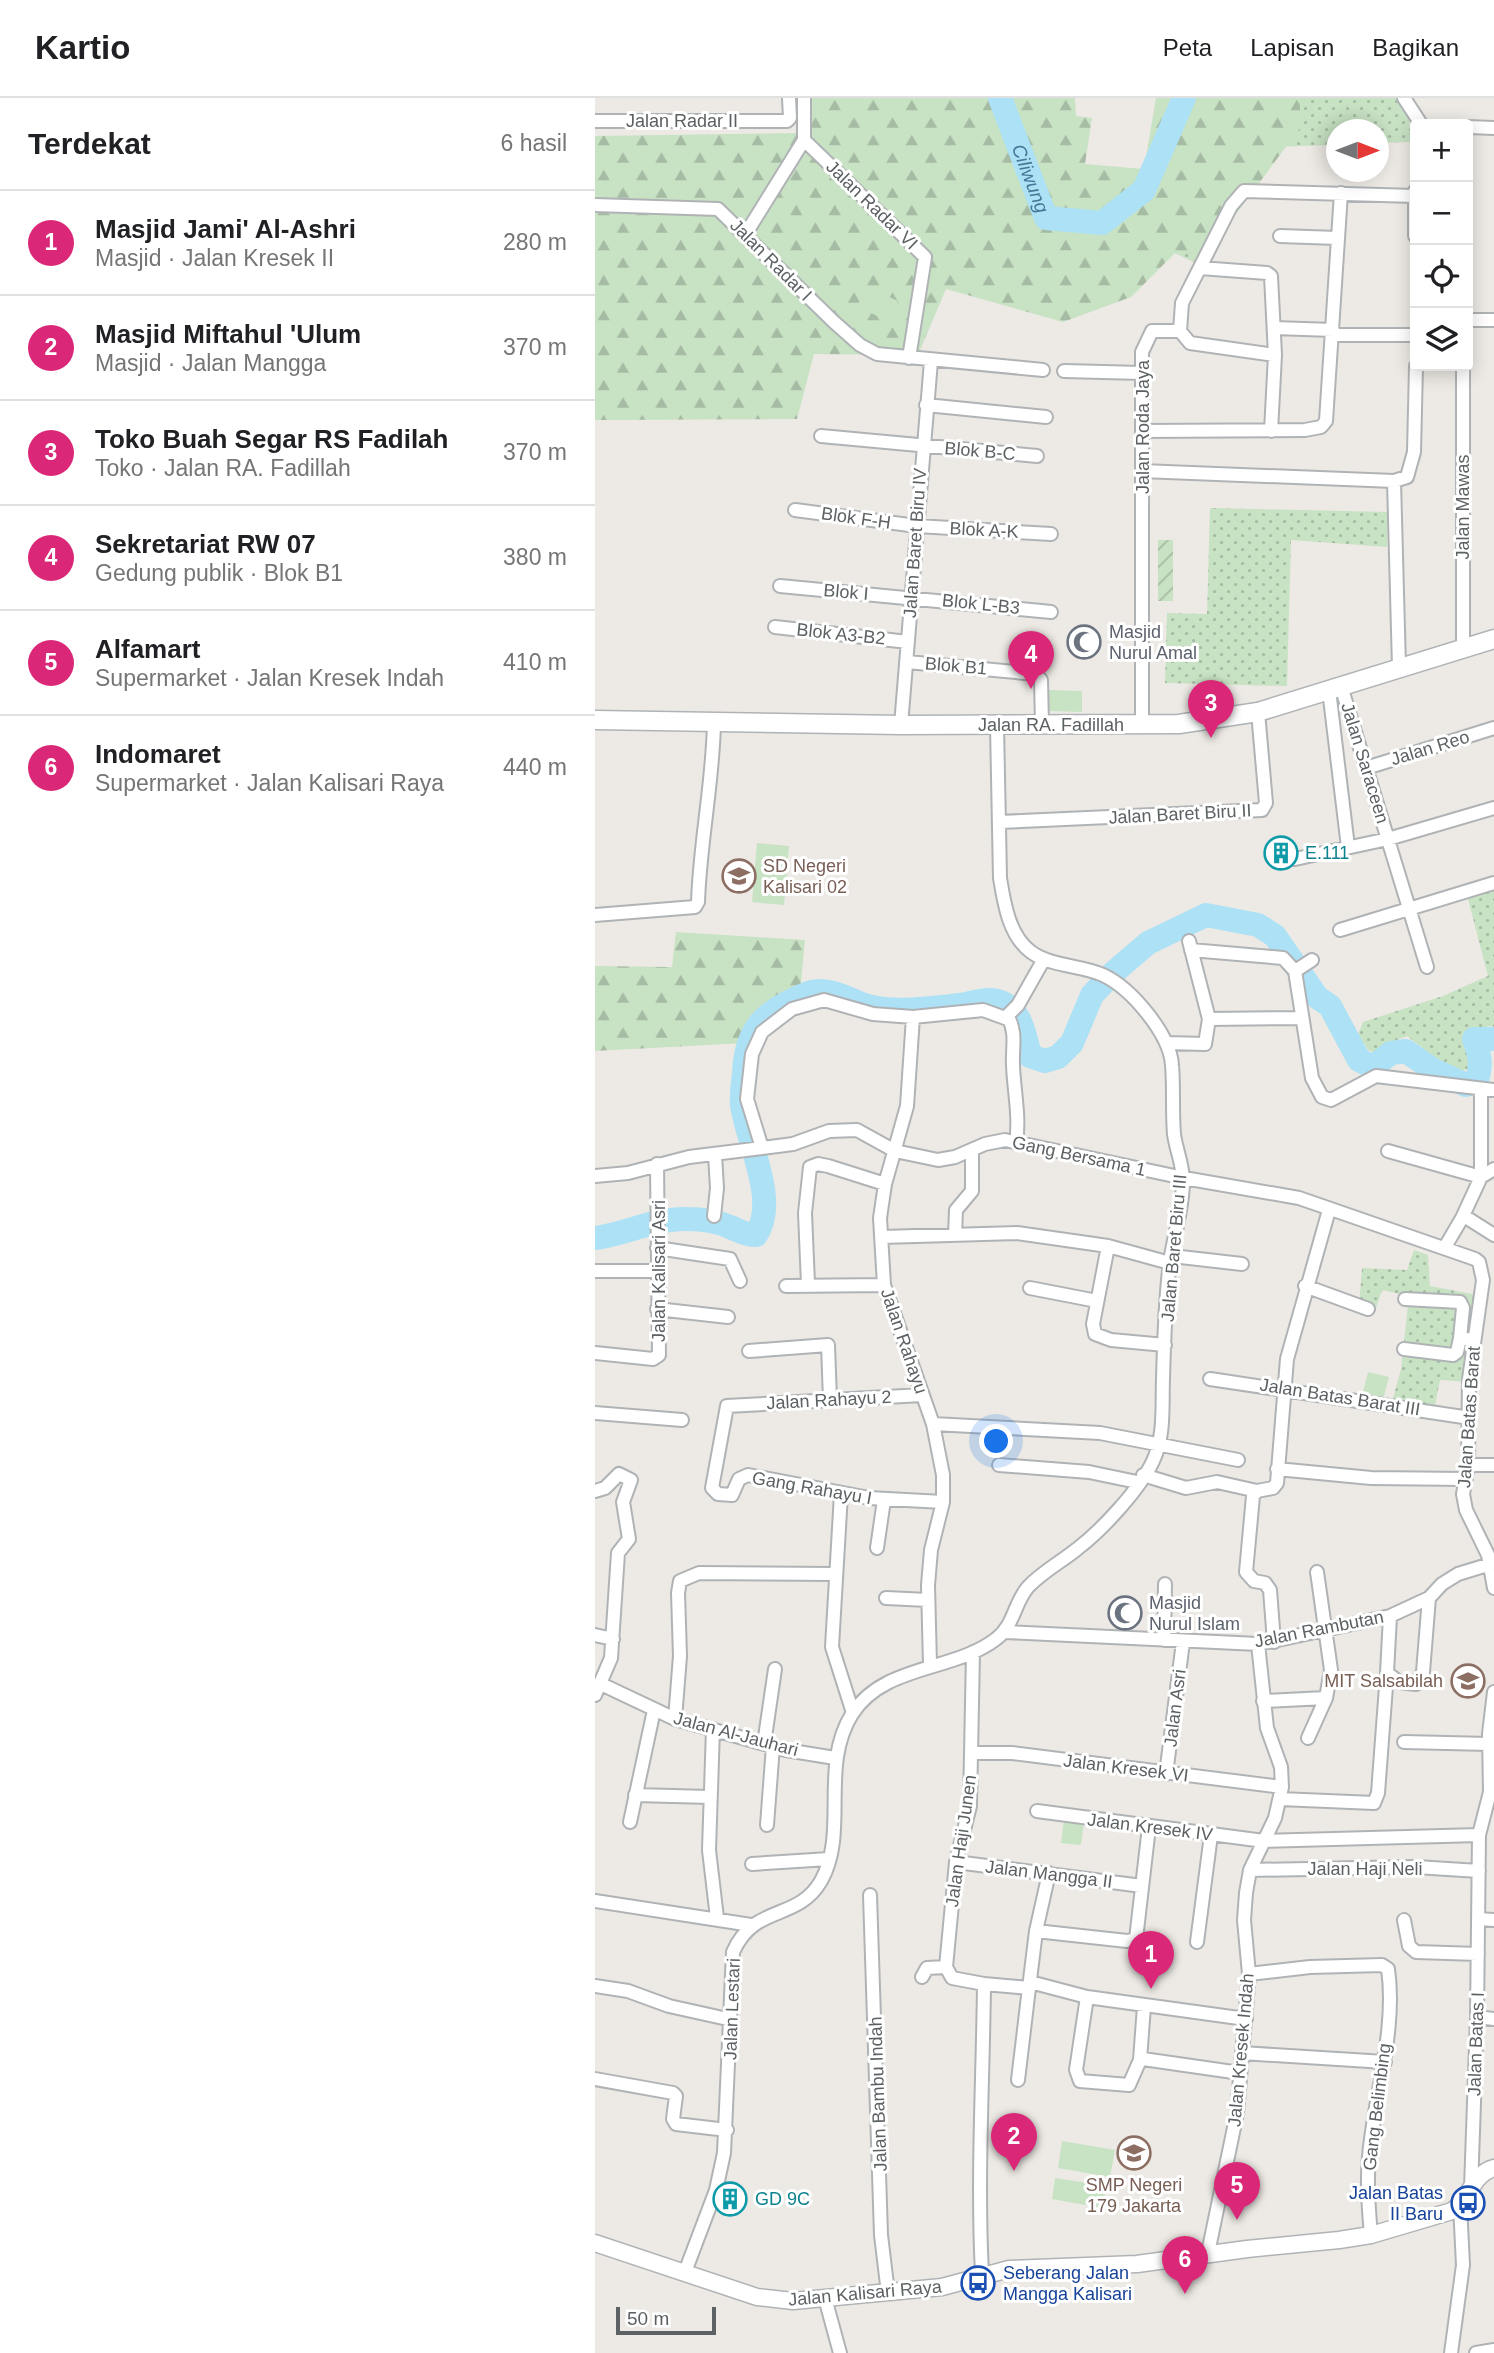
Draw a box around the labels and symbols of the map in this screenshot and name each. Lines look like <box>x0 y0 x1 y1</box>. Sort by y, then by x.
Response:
street label: Jalan Radar II <box>626 111 738 131</box>
north arrow <box>1326 119 1389 182</box>
water label: Ciliwung <box>1008 141 1054 216</box>
street label: Jalan Radar VI <box>822 156 922 254</box>
street label: Jalan Radar I <box>726 215 816 305</box>
street label: Jalan Roda Jaya <box>1133 359 1153 494</box>
street label: Blok B-C <box>944 438 1016 464</box>
street label: Jalan Mawas <box>1453 454 1473 560</box>
street label: Jalan Baret Biru IV <box>900 467 930 619</box>
street label: Blok F-H <box>820 503 892 533</box>
street label: Blok A-K <box>949 518 1019 542</box>
street label: Blok I <box>823 580 869 604</box>
street label: Blok L-B3 <box>941 590 1021 618</box>
street label: Blok A3-B2 <box>796 619 886 649</box>
place label: Masjid Nurul Amal <box>1109 622 1197 663</box>
mosque icon: Masjid Nurul Amal <box>1065 623 1103 661</box>
pin: 4 <box>1008 631 1054 689</box>
street label: Blok B1 <box>924 653 988 679</box>
pin: 3 <box>1188 680 1234 738</box>
street label: Jalan Saraceen <box>1337 700 1393 826</box>
street label: Jalan RA. Fadillah <box>978 715 1124 735</box>
street label: Jalan Reo <box>1388 727 1472 769</box>
street label: Jalan Baret Biru II <box>1108 800 1252 828</box>
building icon: E.111 <box>1262 834 1300 872</box>
place label: E.111 <box>1305 843 1349 863</box>
place label: SD Negeri Kalisari 02 <box>763 856 847 897</box>
school or university icon: SD Negeri Kalisari 02 <box>720 857 758 895</box>
street label: Gang Bersama 1 <box>1010 1132 1148 1180</box>
street label: Jalan Baret Biru III <box>1158 1173 1190 1323</box>
street label: Jalan Kalisari Asri <box>649 1200 669 1342</box>
street label: Jalan Rahayu <box>877 1286 931 1396</box>
street label: Jalan Batas Barat <box>1454 1345 1484 1489</box>
street label: Jalan Batas Barat III <box>1258 1374 1422 1420</box>
street label: Jalan Rahayu 2 <box>766 1387 892 1413</box>
your location <box>979 1424 1013 1458</box>
street label: Gang Rahayu I <box>751 1468 873 1508</box>
place label: Masjid Nurul Islam <box>1149 1593 1240 1634</box>
mosque icon: Masjid Nurul Islam <box>1106 1594 1144 1632</box>
street label: Jalan Rambutan <box>1253 1607 1385 1651</box>
school or university icon: MIT Salsabilah <box>1449 1662 1487 1700</box>
street label: Jalan Asri <box>1160 1668 1190 1748</box>
place label: MIT Salsabilah <box>1324 1671 1443 1691</box>
street label: Jalan Al-Jauhari <box>672 1708 800 1760</box>
street label: Jalan Kresek VI <box>1062 1750 1190 1786</box>
street label: Jalan Haji Junen <box>942 1774 980 1908</box>
street label: Jalan Kresek IV <box>1086 1809 1214 1845</box>
street label: Jalan Mangga II <box>984 1856 1114 1892</box>
street label: Jalan Haji Neli <box>1307 1859 1423 1879</box>
pin: 1 <box>1128 1931 1174 1989</box>
street label: Jalan Lestari <box>720 1958 744 2060</box>
street label: Jalan Kresek Indah <box>1224 1972 1258 2128</box>
street label: Jalan Batas I <box>1464 1992 1488 2096</box>
street label: Jalan Bambu Indah <box>865 2016 891 2172</box>
street label: Gang Belimbing <box>1359 2042 1395 2172</box>
pin: 2 <box>991 2113 1037 2171</box>
school or university icon: SMP Negeri 179 Jakarta <box>1115 2134 1153 2172</box>
pin: 5 <box>1214 2162 1260 2220</box>
place label: SMP Negeri 179 Jakarta <box>1086 2175 1182 2216</box>
building icon: GD 9C <box>711 2180 749 2218</box>
place label: Jalan Batas II Baru <box>1349 2183 1443 2224</box>
bus stop icon: Jalan Batas II Baru <box>1449 2184 1487 2222</box>
place label: GD 9C <box>755 2189 810 2209</box>
pin: 6 <box>1162 2236 1208 2294</box>
place label: Seberang Jalan Mangga Kalisari <box>1003 2263 1132 2304</box>
bus stop icon: Seberang Jalan Mangga Kalisari <box>959 2264 997 2302</box>
street label: Jalan Kalisari Raya <box>787 2276 944 2310</box>
scale bar <box>616 2304 716 2336</box>

